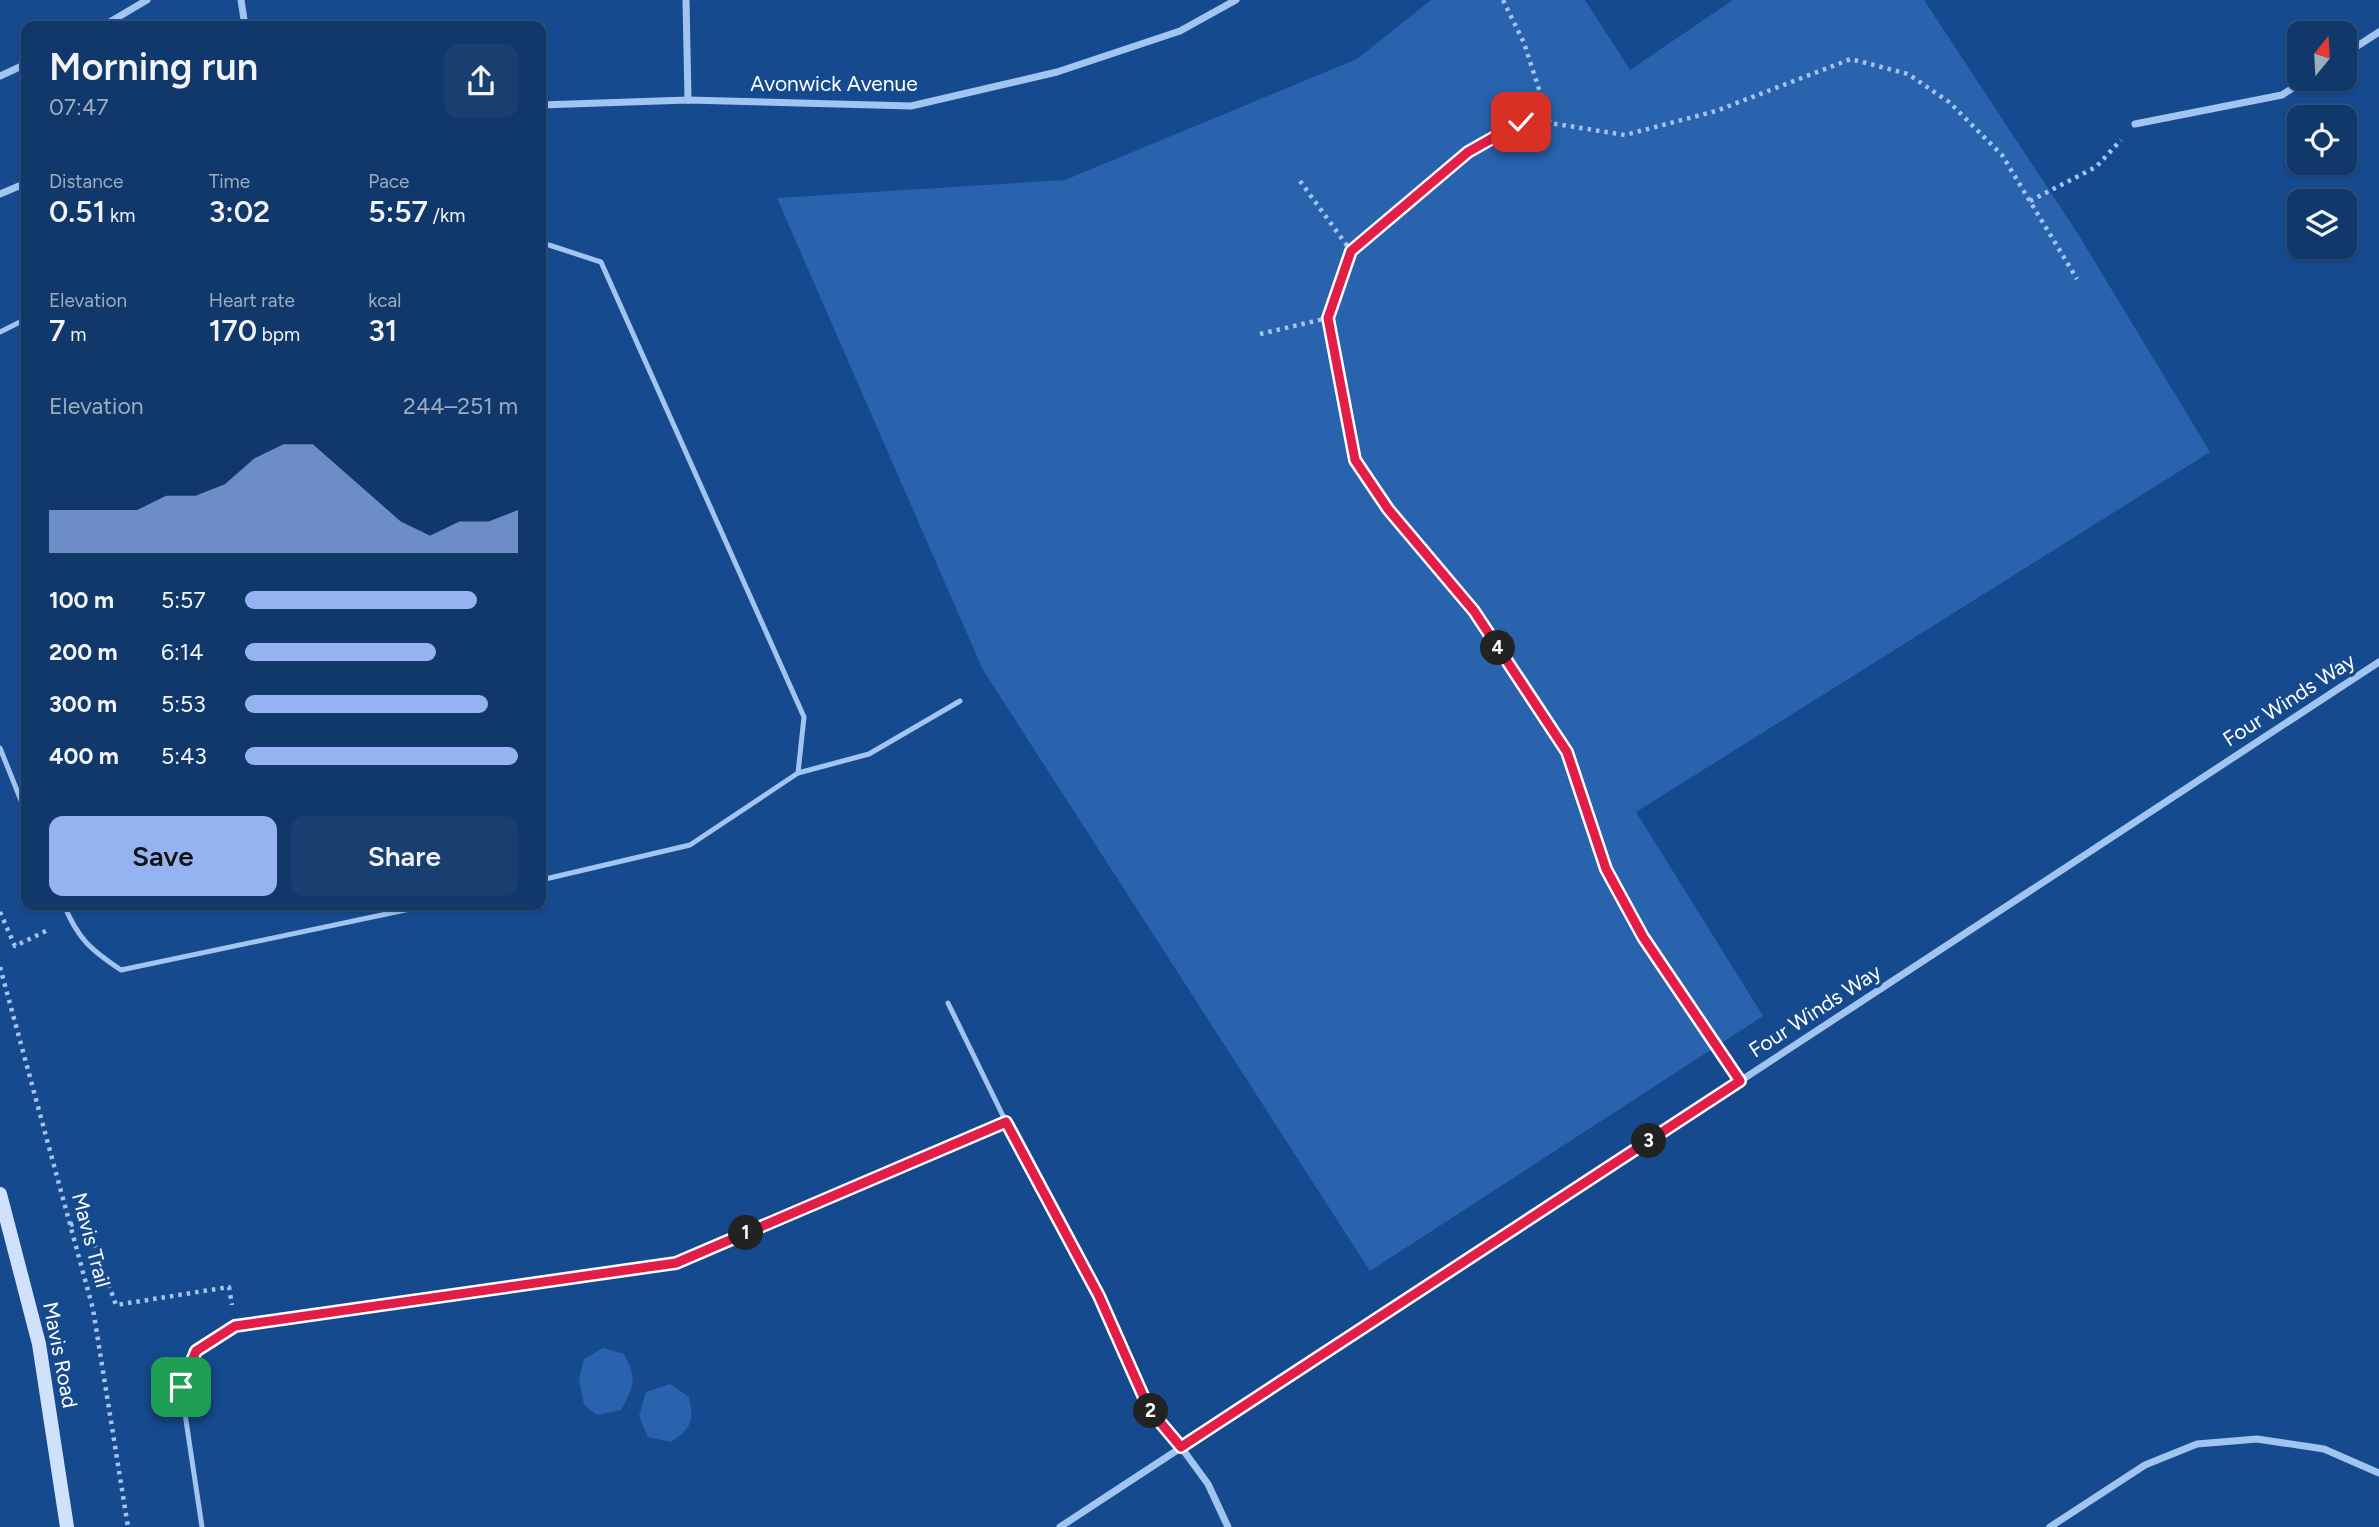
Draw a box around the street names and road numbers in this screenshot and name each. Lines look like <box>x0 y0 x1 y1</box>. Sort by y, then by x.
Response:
street label: Avonwick Avenue <box>750 71 918 96</box>
street label: Four Winds Way <box>2218 648 2359 752</box>
street label: Four Winds Way <box>1744 959 1885 1063</box>
street label: Mavis Trail <box>67 1190 116 1290</box>
street label: Mavis Road <box>38 1300 83 1410</box>

